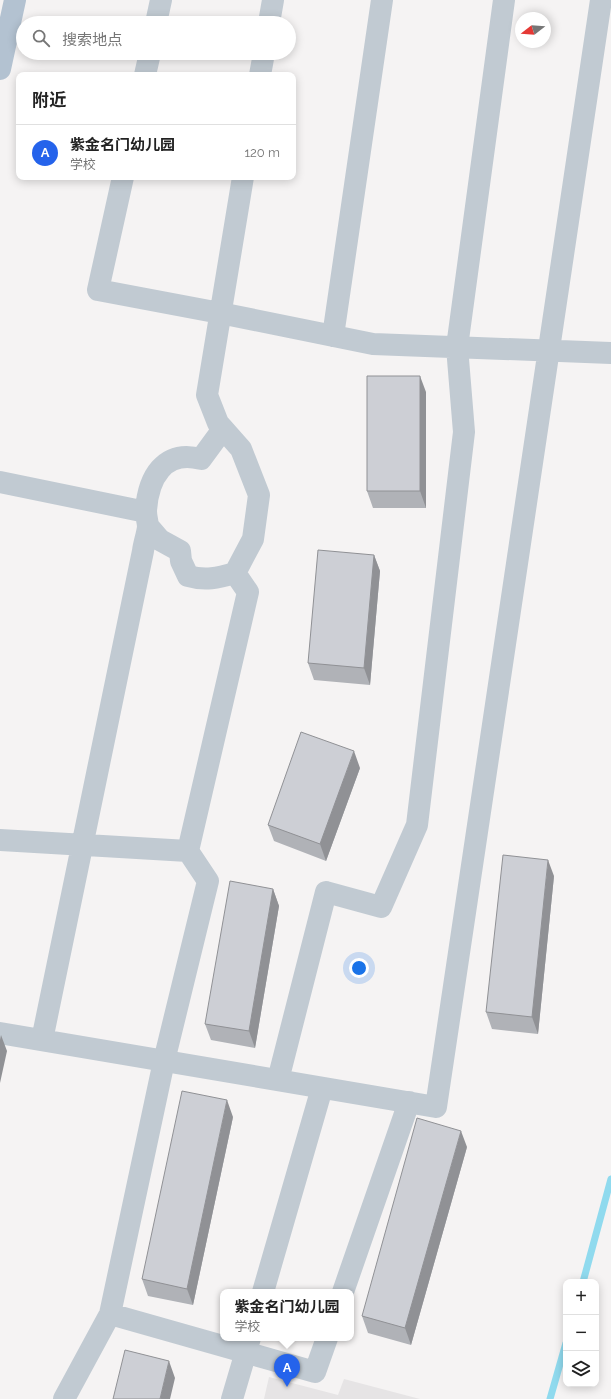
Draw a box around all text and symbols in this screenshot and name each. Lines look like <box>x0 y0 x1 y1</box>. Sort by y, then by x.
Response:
north arrow <box>515 12 551 48</box>
search box <box>16 16 296 60</box>
icon: search <box>30 27 52 49</box>
text: 搜索地点 <box>62 31 122 49</box>
text: 附近 <box>32 90 66 110</box>
text: 紫金名门幼儿园 <box>70 136 175 154</box>
text: A <box>41 145 49 160</box>
text: 120 m <box>244 145 280 160</box>
text: 学校 <box>70 157 96 172</box>
your location <box>349 958 369 978</box>
map controls <box>563 1279 599 1387</box>
button: + <box>563 1279 599 1315</box>
popup <box>220 1289 354 1341</box>
text: 紫金名门幼儿园 <box>234 1298 340 1316</box>
button: − <box>563 1315 599 1351</box>
text: 学校 <box>234 1319 261 1334</box>
button: layers <box>563 1351 599 1387</box>
pin: A <box>274 1354 300 1387</box>

